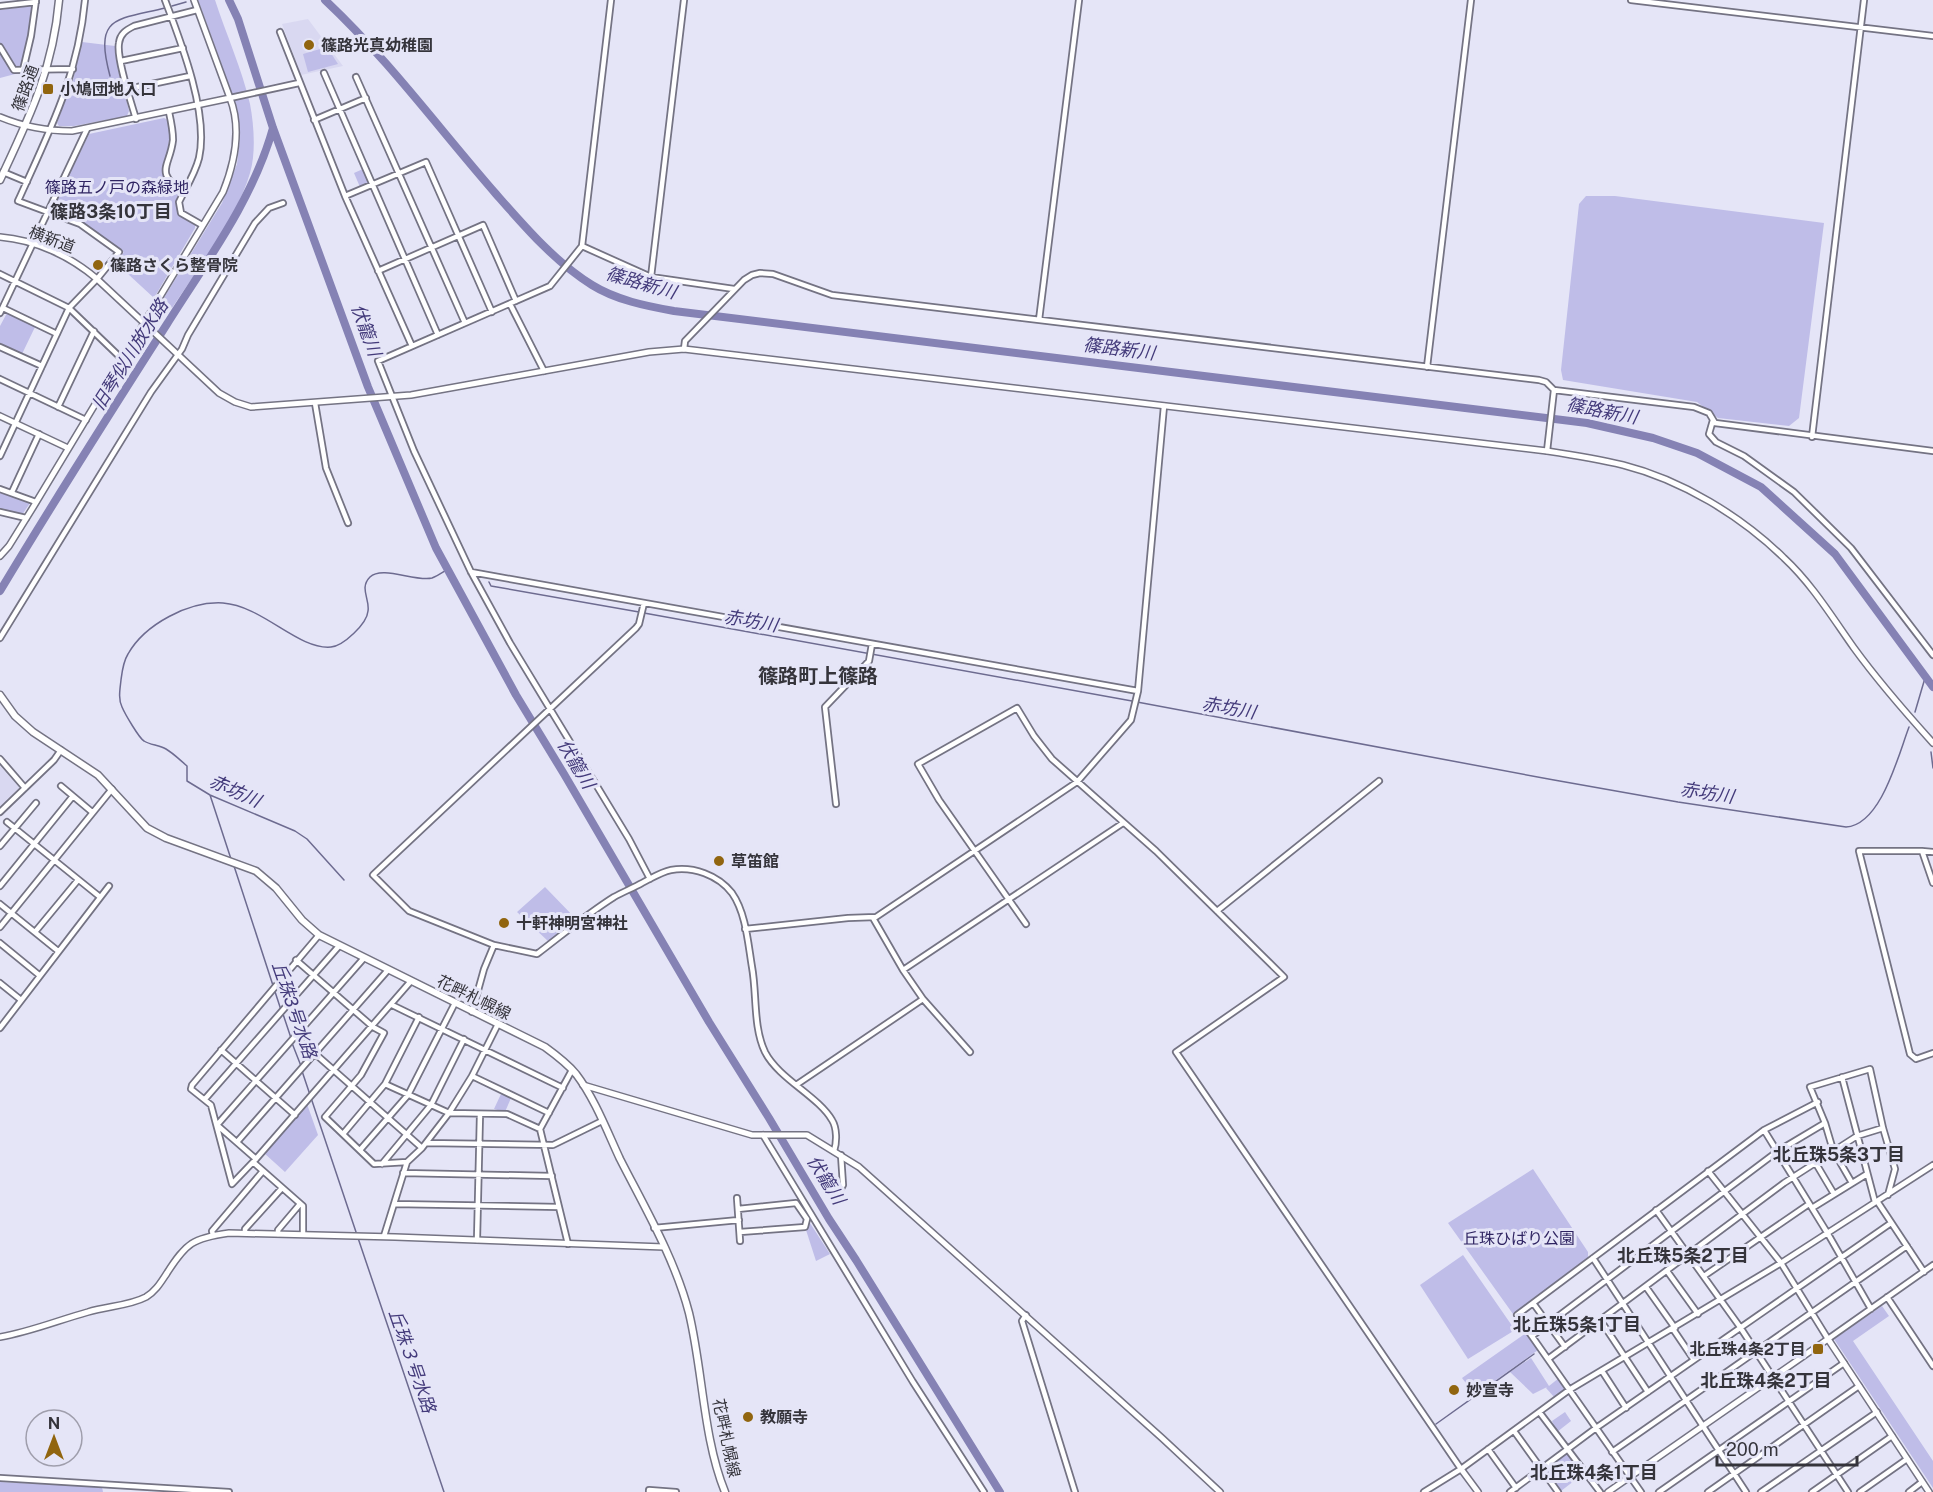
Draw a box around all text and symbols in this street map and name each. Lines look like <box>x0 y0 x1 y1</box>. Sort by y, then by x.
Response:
place label: 篠路光真幼稚園 <box>321 36 433 55</box>
marker: 篠路光真幼稚園 <box>302 38 316 52</box>
street label: 篠路通 <box>8 62 43 114</box>
place label: 小鳩団地入口 <box>60 80 156 99</box>
marker: 小鳩団地入口 <box>41 82 55 96</box>
park label: 篠路五ノ戸の森緑地 <box>45 178 189 197</box>
district label: 篠路3条10丁目 <box>50 201 172 222</box>
street label: 横新道 <box>26 222 78 257</box>
place label: 篠路さくら整骨院 <box>110 256 238 275</box>
marker: 篠路さくら整骨院 <box>91 258 105 272</box>
water label: 篠路新川 <box>604 263 681 303</box>
water label: 旧琴似川放水路 <box>87 294 173 414</box>
water label: 伏籠川 <box>347 301 386 361</box>
water label: 篠路新川 <box>1082 334 1158 364</box>
water label: 篠路新川 <box>1565 393 1641 428</box>
water label: 赤坊川 <box>723 605 781 636</box>
district label: 篠路町上篠路 <box>758 664 878 688</box>
water label: 赤坊川 <box>1201 692 1259 723</box>
water label: 伏籠川 <box>554 735 600 794</box>
water label: 赤坊川 <box>206 770 266 812</box>
water label: 赤坊川 <box>1679 778 1737 807</box>
place label: 草笛館 <box>731 852 779 871</box>
marker: 草笛館 <box>712 854 726 868</box>
place label: 十軒神明宮神社 <box>516 914 628 933</box>
marker: 十軒神明宮神社 <box>497 916 511 930</box>
water label: 丘珠3号水路 <box>268 959 321 1063</box>
street label: 花畔札幌線 <box>434 971 514 1024</box>
district label: 北丘珠5条3丁目 <box>1773 1144 1905 1165</box>
water label: 伏籠川 <box>803 1151 851 1210</box>
park label: 丘珠ひばり公園 <box>1463 1229 1575 1248</box>
district label: 北丘珠5条2丁目 <box>1617 1245 1749 1266</box>
water label: 丘珠３号水路 <box>385 1306 441 1417</box>
district label: 北丘珠5条1丁目 <box>1513 1314 1641 1335</box>
place label: 北丘珠4条2丁目 <box>1689 1340 1806 1359</box>
marker: 北丘珠4条2丁目 <box>1811 1342 1825 1356</box>
district label: 北丘珠4条2丁目 <box>1700 1370 1832 1391</box>
place label: 妙宣寺 <box>1466 1381 1514 1400</box>
marker: 妙宣寺 <box>1447 1383 1461 1397</box>
street label: 花畔札幌線 <box>709 1397 744 1479</box>
north arrow <box>24 1408 84 1468</box>
place label: 教願寺 <box>760 1408 808 1427</box>
marker: 教願寺 <box>741 1410 755 1424</box>
text: N <box>48 1414 60 1433</box>
scale bar <box>1717 1429 1856 1467</box>
text: 200 m <box>1726 1439 1779 1460</box>
district label: 北丘珠4条1丁目 <box>1530 1462 1658 1483</box>

